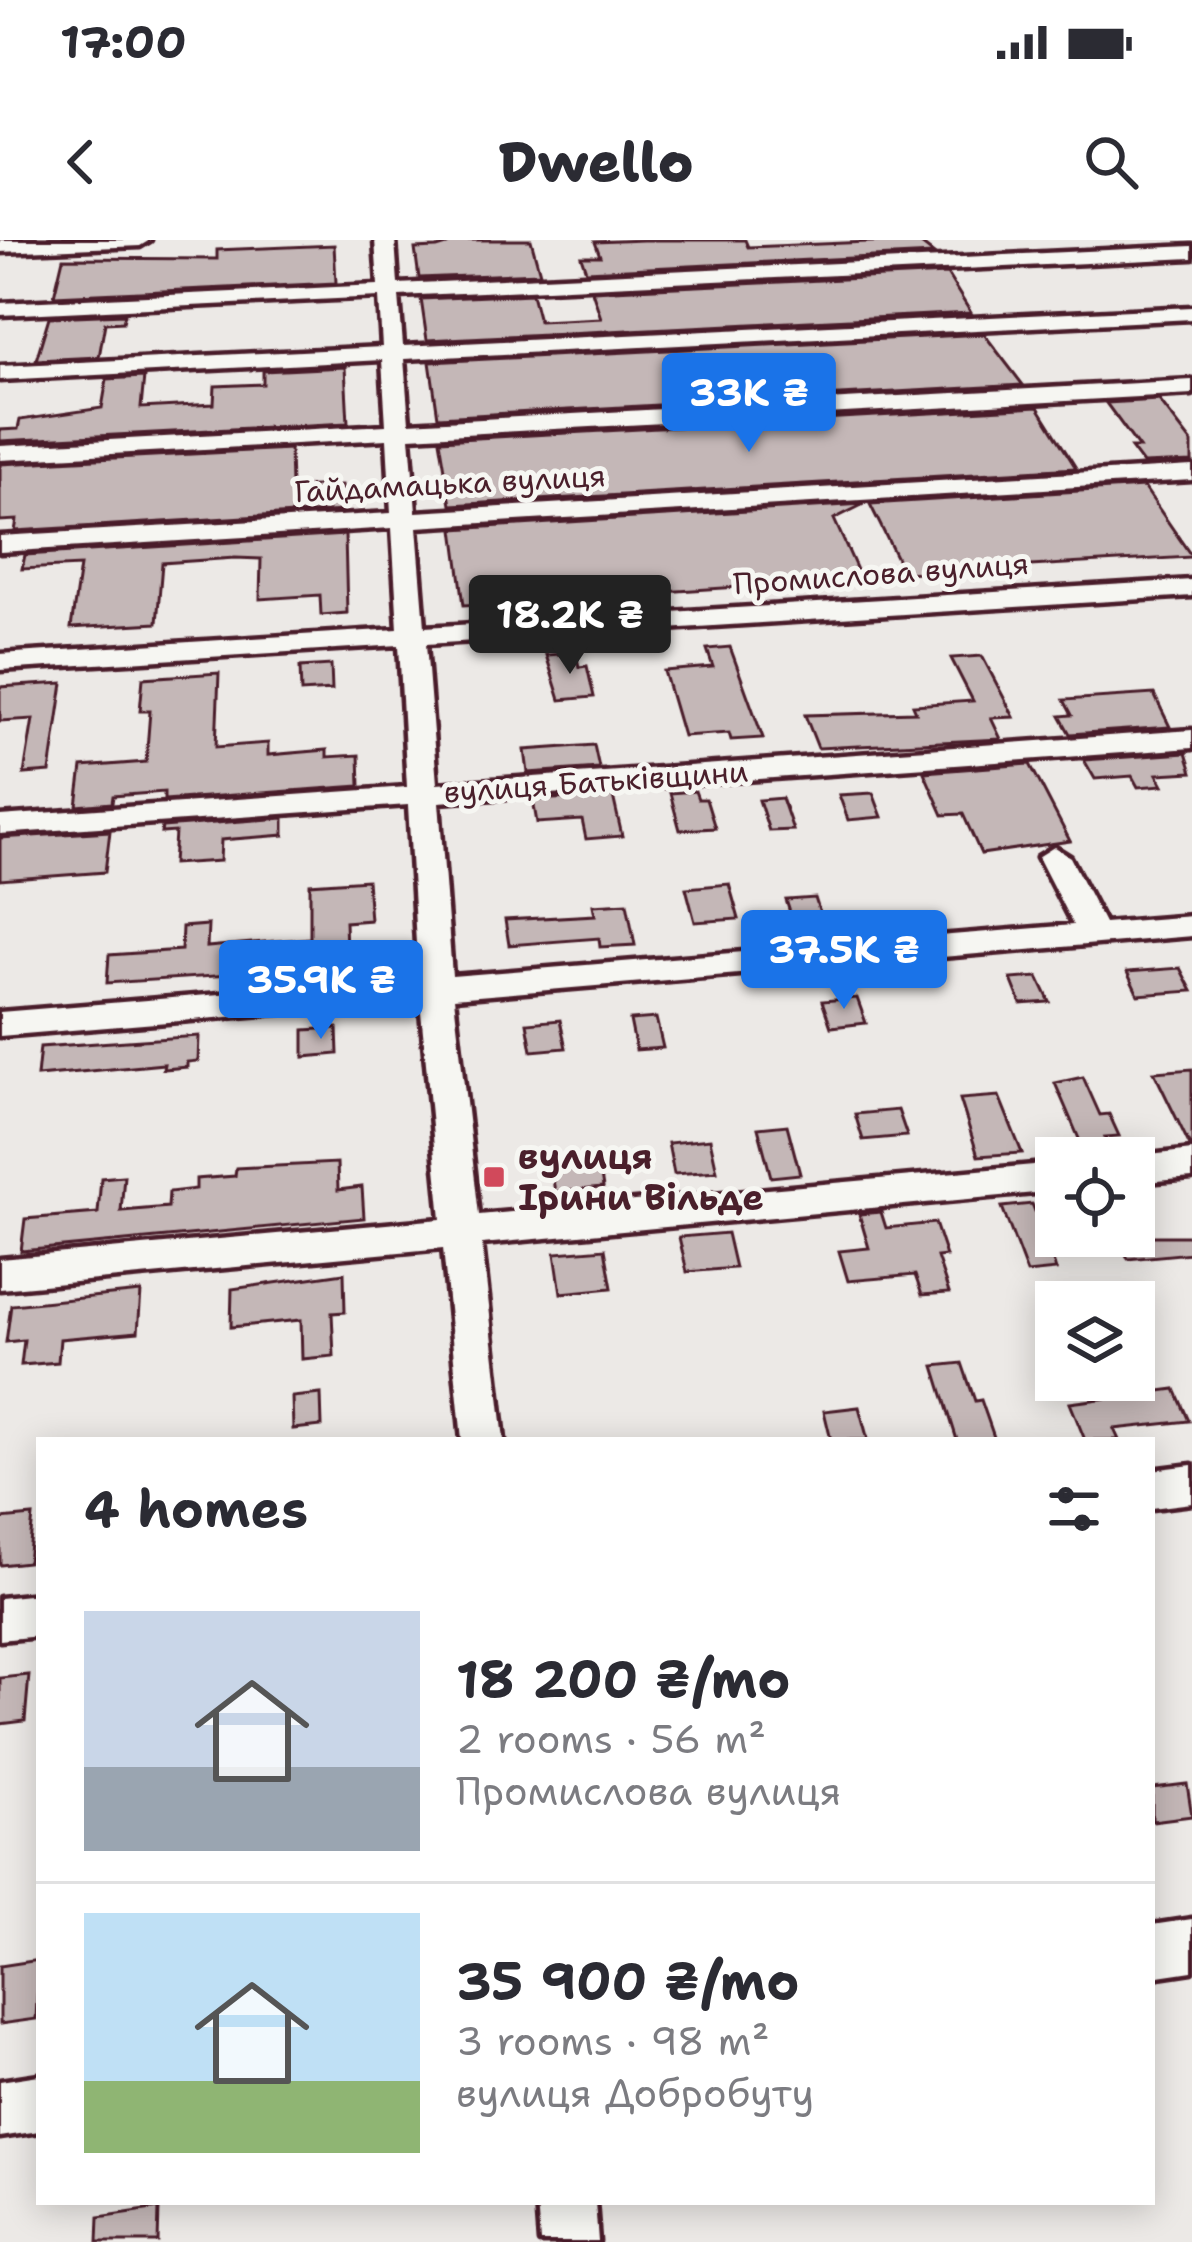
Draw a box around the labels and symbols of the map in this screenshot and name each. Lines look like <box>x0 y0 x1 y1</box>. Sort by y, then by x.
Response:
pin: 33K ₴ <box>665 353 833 455</box>
street label: Гайдамацька вулиця <box>293 455 607 512</box>
street label: Промислова вулиця <box>732 543 1030 604</box>
pin: 18.2K ₴ <box>459 575 681 677</box>
street label: вулиця Батьківщини <box>442 750 750 813</box>
pin: 37.5K ₴ <box>733 910 955 1012</box>
pin: 35.9K ₴ <box>210 940 432 1042</box>
place label: вулиця Ірини Вільде <box>518 1132 764 1222</box>
marker: вулиця Ірини Вільде <box>481 1164 507 1190</box>

